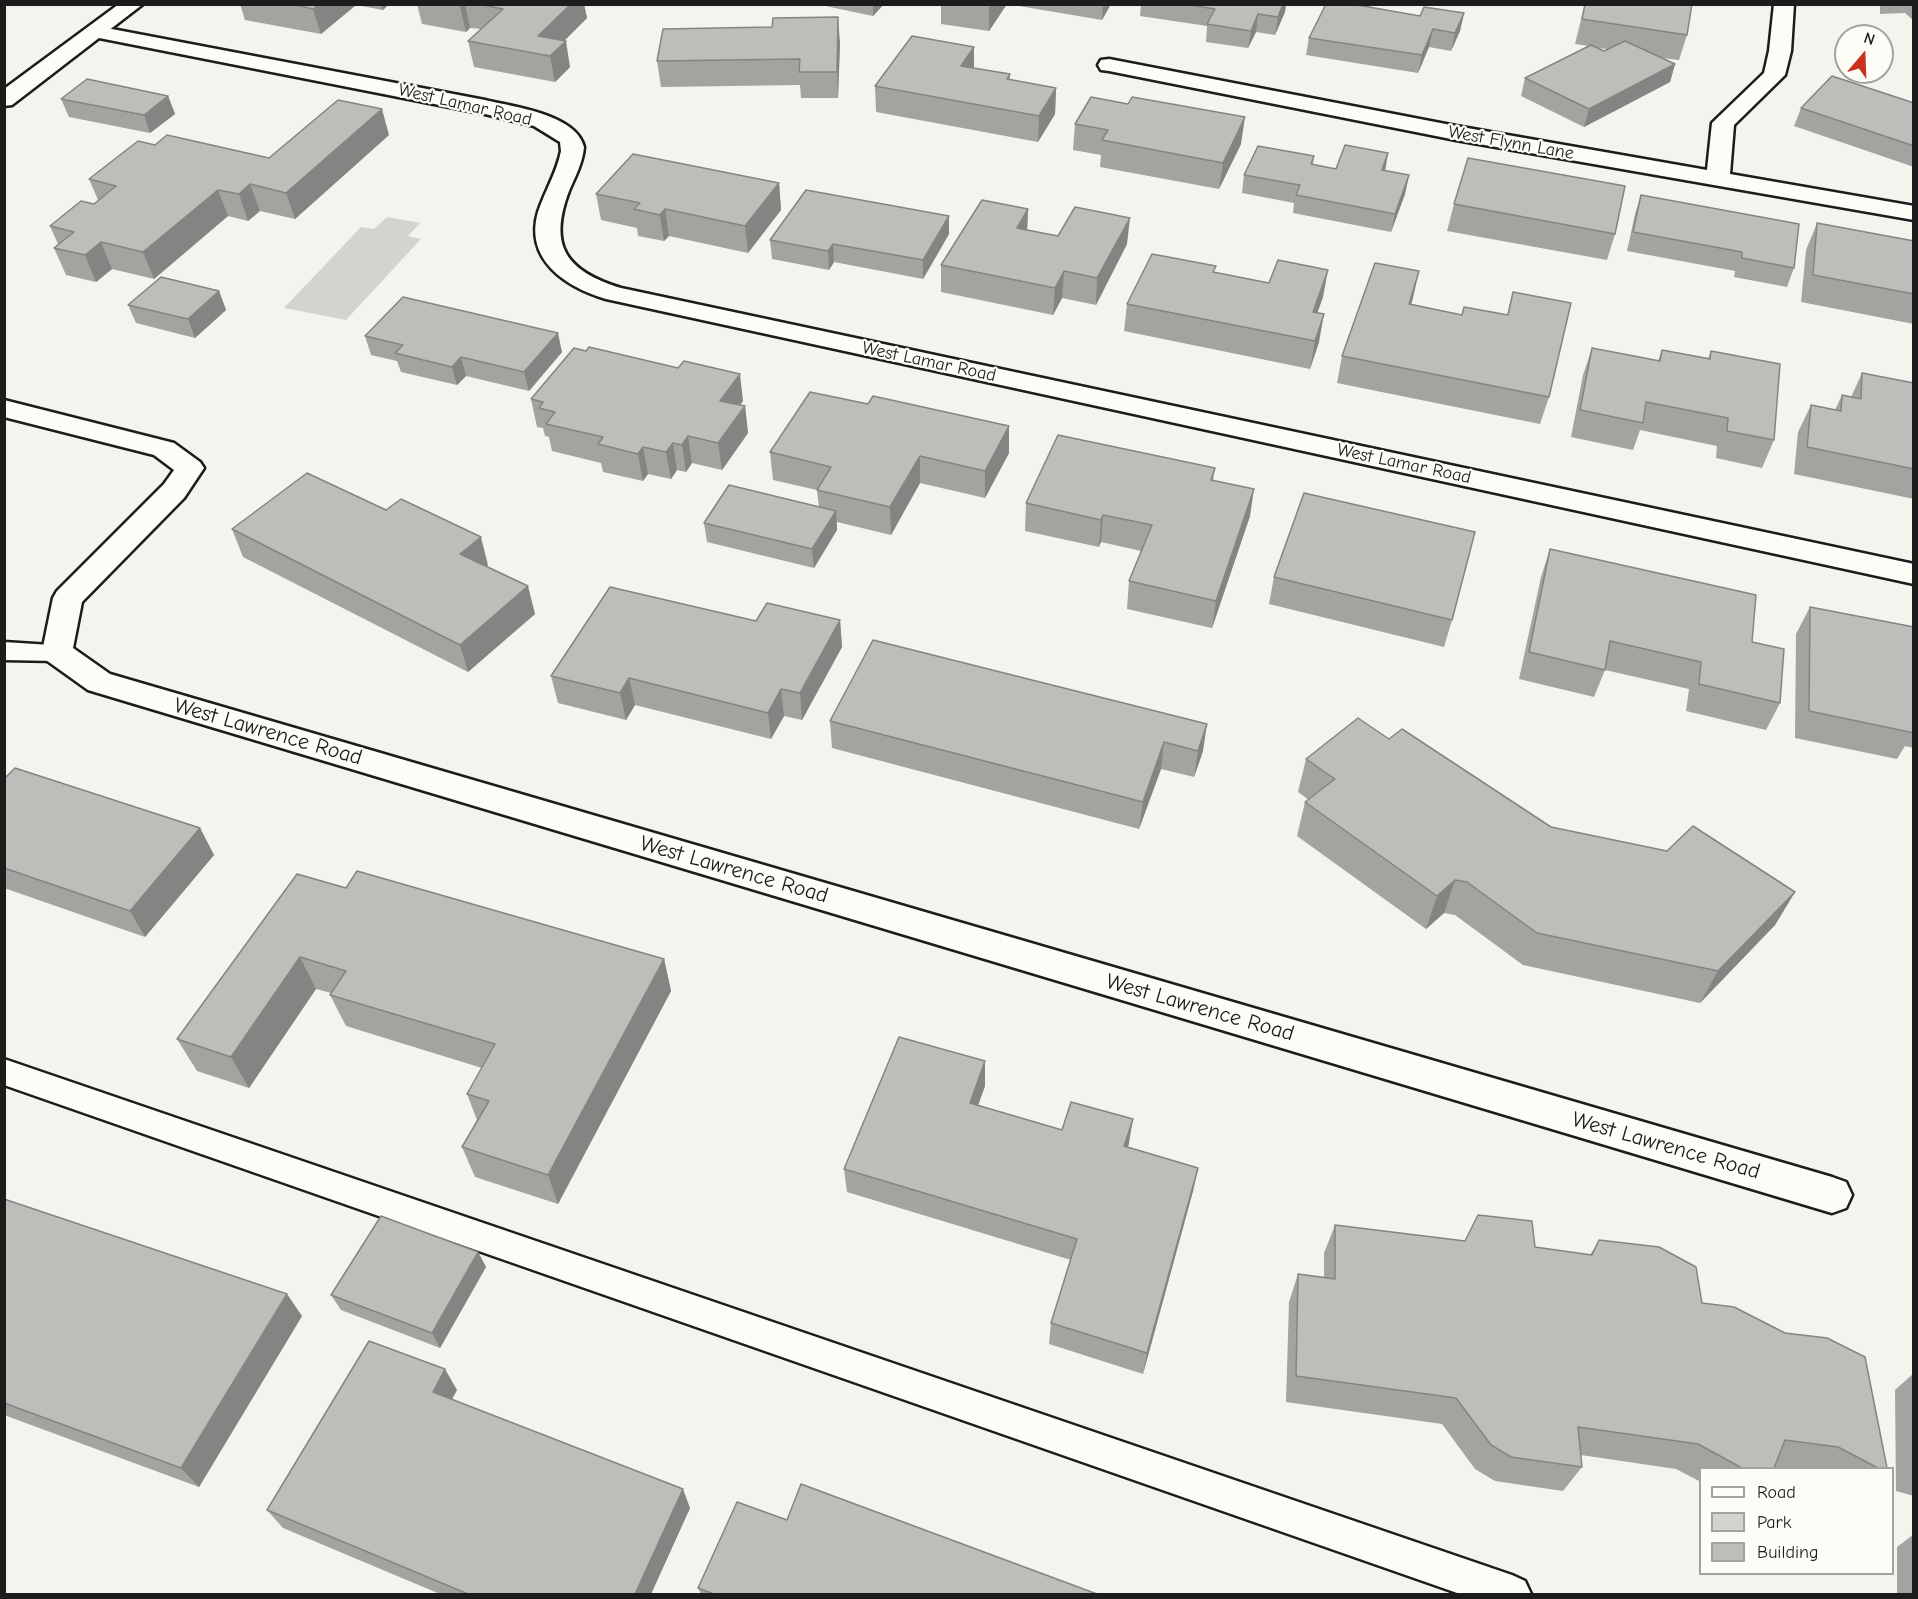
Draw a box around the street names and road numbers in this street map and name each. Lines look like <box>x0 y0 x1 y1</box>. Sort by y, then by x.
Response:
street label: West Lamar Road <box>396 79 534 131</box>
street label: West Flynn Lane <box>1446 121 1576 165</box>
street label: West Lamar Road <box>860 337 998 387</box>
street label: West Lamar Road <box>1335 439 1473 489</box>
street label: West Lawrence Road <box>171 693 365 771</box>
street label: West Lawrence Road <box>637 831 831 909</box>
street label: West Lawrence Road <box>1103 969 1297 1047</box>
street label: West Lawrence Road <box>1569 1107 1763 1185</box>

